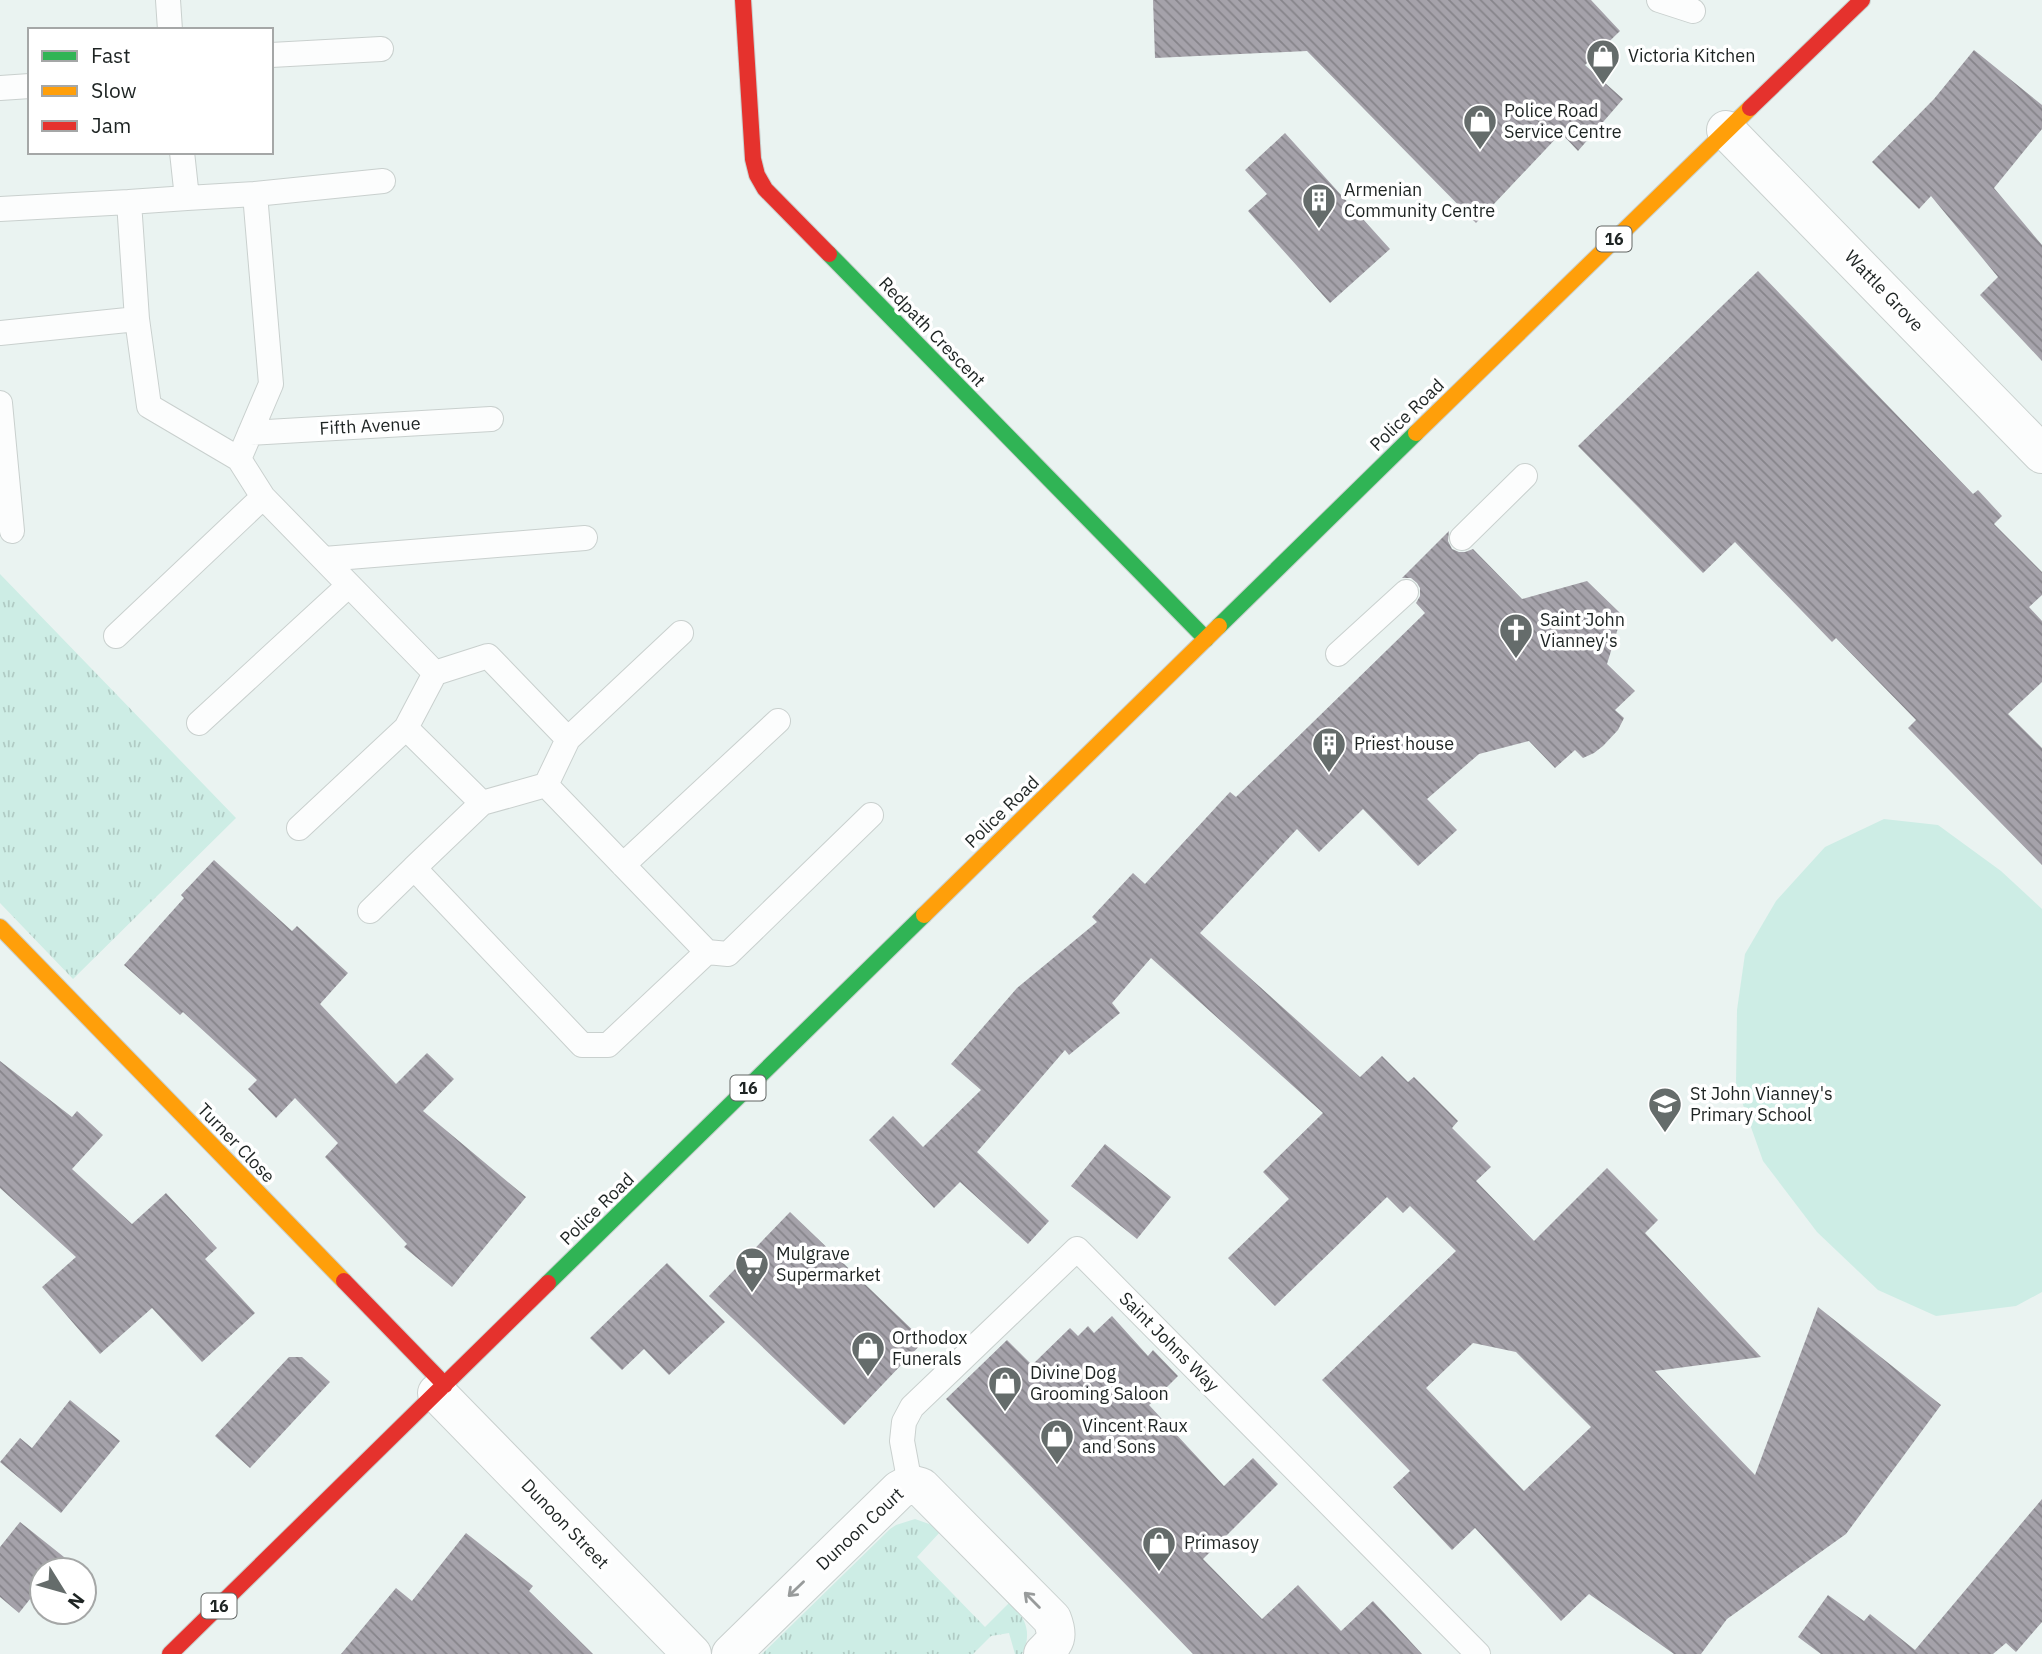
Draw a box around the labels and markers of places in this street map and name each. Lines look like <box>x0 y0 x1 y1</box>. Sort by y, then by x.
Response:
shop icon: Victoria Kitchen <box>1584 37 1622 86</box>
place label: Victoria Kitchen <box>1628 44 1755 67</box>
place label: Police Road Service Centre <box>1504 99 1622 143</box>
shop icon: Police Road Service Centre <box>1461 102 1499 151</box>
place label: Armenian Community Centre <box>1344 178 1495 222</box>
building icon: Armenian Community Centre <box>1300 181 1338 230</box>
place label: Saint John Vianney's <box>1540 608 1625 652</box>
church icon: Saint John Vianney's <box>1497 611 1535 660</box>
building icon: Priest house <box>1310 725 1348 774</box>
place label: Priest house <box>1354 732 1454 755</box>
place label: St John Vianney's Primary School <box>1690 1082 1833 1126</box>
school or university icon: St John Vianney's Primary School <box>1646 1085 1684 1134</box>
place label: Mulgrave Supermarket <box>776 1242 881 1286</box>
supermarket icon: Mulgrave Supermarket <box>733 1245 771 1294</box>
place label: Orthodox Funerals <box>892 1326 967 1370</box>
shop icon: Orthodox Funerals <box>849 1329 887 1378</box>
place label: Divine Dog Grooming Saloon <box>1030 1361 1169 1405</box>
shop icon: Divine Dog Grooming Saloon <box>986 1364 1024 1413</box>
place label: Vincent Raux and Sons <box>1082 1414 1188 1458</box>
shop icon: Vincent Raux and Sons <box>1038 1417 1076 1466</box>
shop icon: Primasoy <box>1140 1524 1178 1573</box>
place label: Primasoy <box>1184 1531 1259 1554</box>

